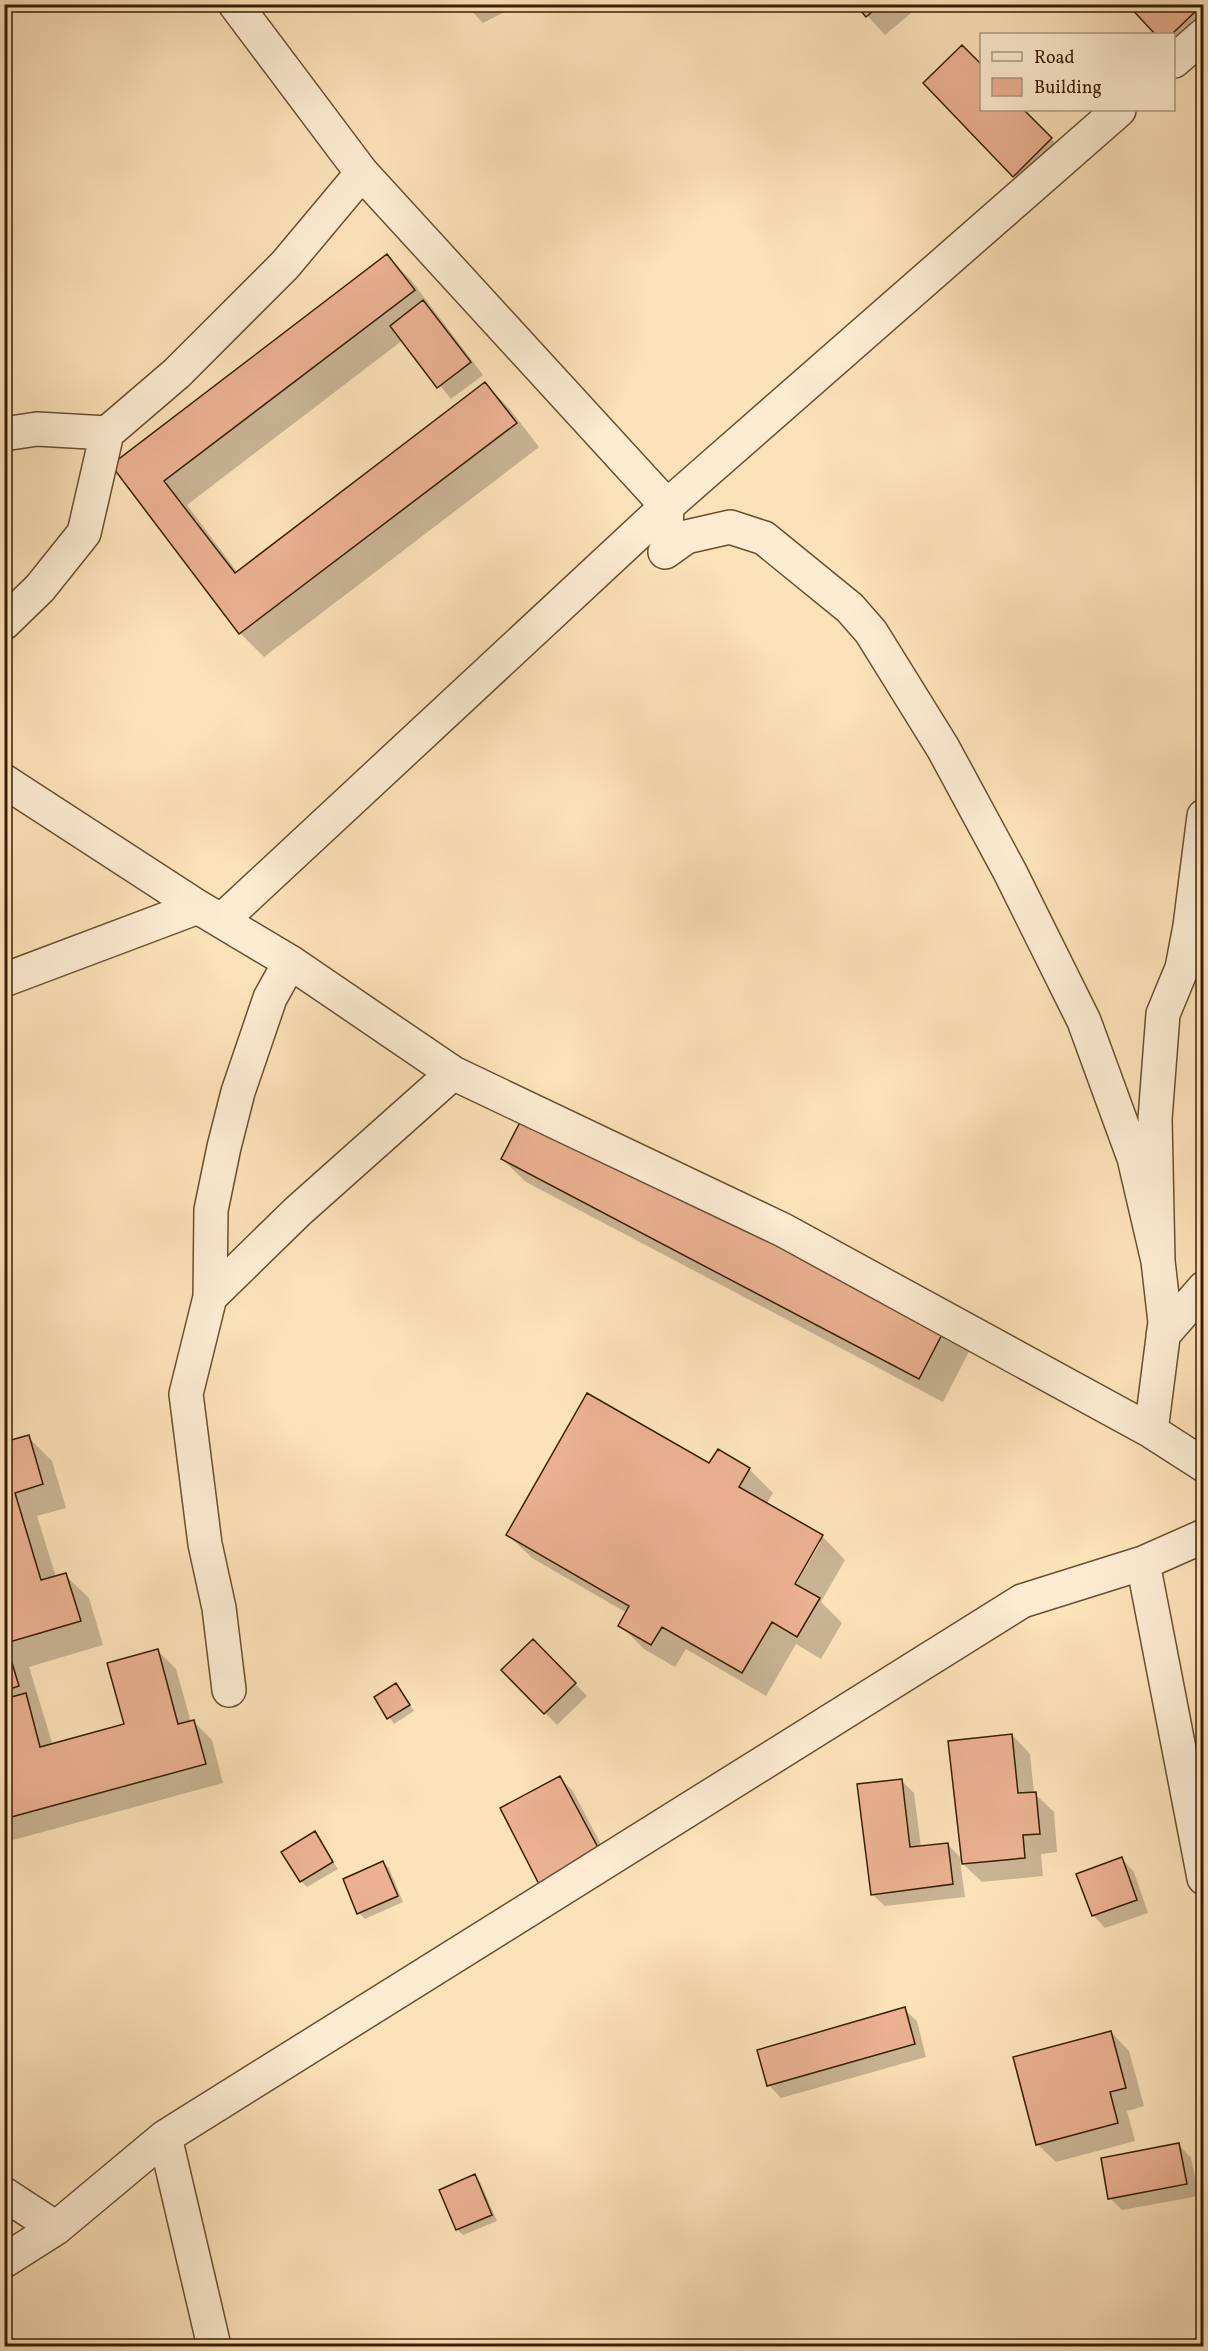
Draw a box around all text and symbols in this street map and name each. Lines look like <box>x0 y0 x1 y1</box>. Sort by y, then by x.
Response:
legend <box>980 33 1175 111</box>
text: Road <box>1034 46 1075 71</box>
text: Building <box>1034 76 1102 101</box>

